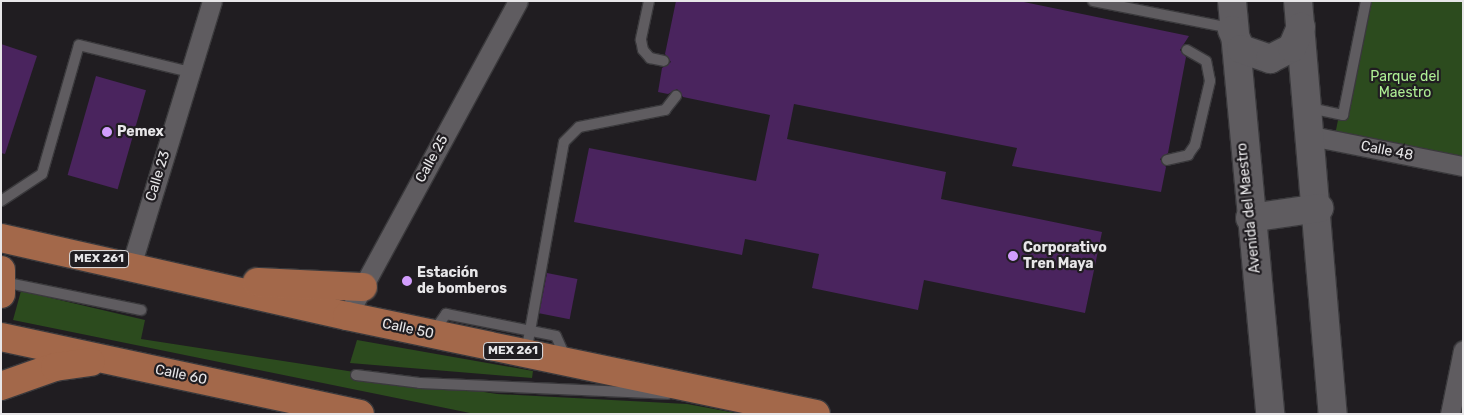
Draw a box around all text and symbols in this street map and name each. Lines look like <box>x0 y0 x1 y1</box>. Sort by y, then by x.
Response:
park label: Parque del Maestro <box>1370 69 1440 102</box>
place label: Pemex <box>117 124 164 140</box>
marker: Pemex <box>101 126 113 138</box>
street label: Calle 25 <box>412 132 452 186</box>
street label: Calle 48 <box>1360 138 1414 164</box>
street label: Avenida del Maestro <box>1234 142 1264 274</box>
street label: Calle 23 <box>142 149 174 203</box>
place label: Corporativo Tren Maya <box>1023 240 1107 272</box>
road number: MEX 261 <box>69 250 129 268</box>
marker: Corporativo Tren Maya <box>1007 250 1019 262</box>
place label: Estación de bomberos <box>417 265 507 298</box>
marker: Estación de bomberos <box>401 275 413 287</box>
street label: Calle 50 <box>381 315 435 343</box>
road number: MEX 261 <box>483 342 543 361</box>
street label: Calle 60 <box>154 361 208 389</box>

